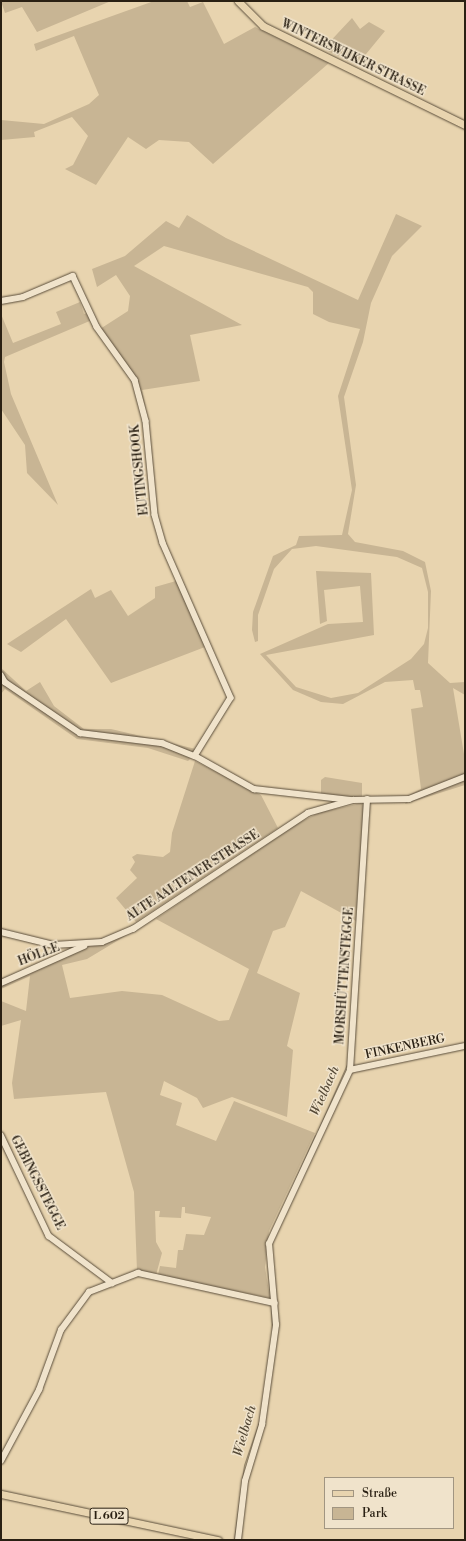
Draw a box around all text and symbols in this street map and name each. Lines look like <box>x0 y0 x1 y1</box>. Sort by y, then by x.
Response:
street label: WINTERSWIJKER STRASSE <box>279 17 427 99</box>
street label: EUTINGSHOOK <box>128 424 152 516</box>
street label: ALTE AALTENER STRASSE <box>124 827 262 925</box>
street label: MORSHÜTTENSTEGGE <box>333 907 357 1045</box>
street label: HÖLLE <box>16 941 62 969</box>
street label: FINKENBERG <box>364 1032 446 1062</box>
water label: Wielbach <box>307 1064 343 1118</box>
street label: GEBINGSSTEGGE <box>7 1133 67 1233</box>
water label: Wielbach <box>230 1404 260 1458</box>
legend <box>324 1477 454 1529</box>
text: Straße <box>362 1486 397 1501</box>
text: Park <box>362 1506 387 1521</box>
road number: L 602 <box>89 1507 129 1525</box>

